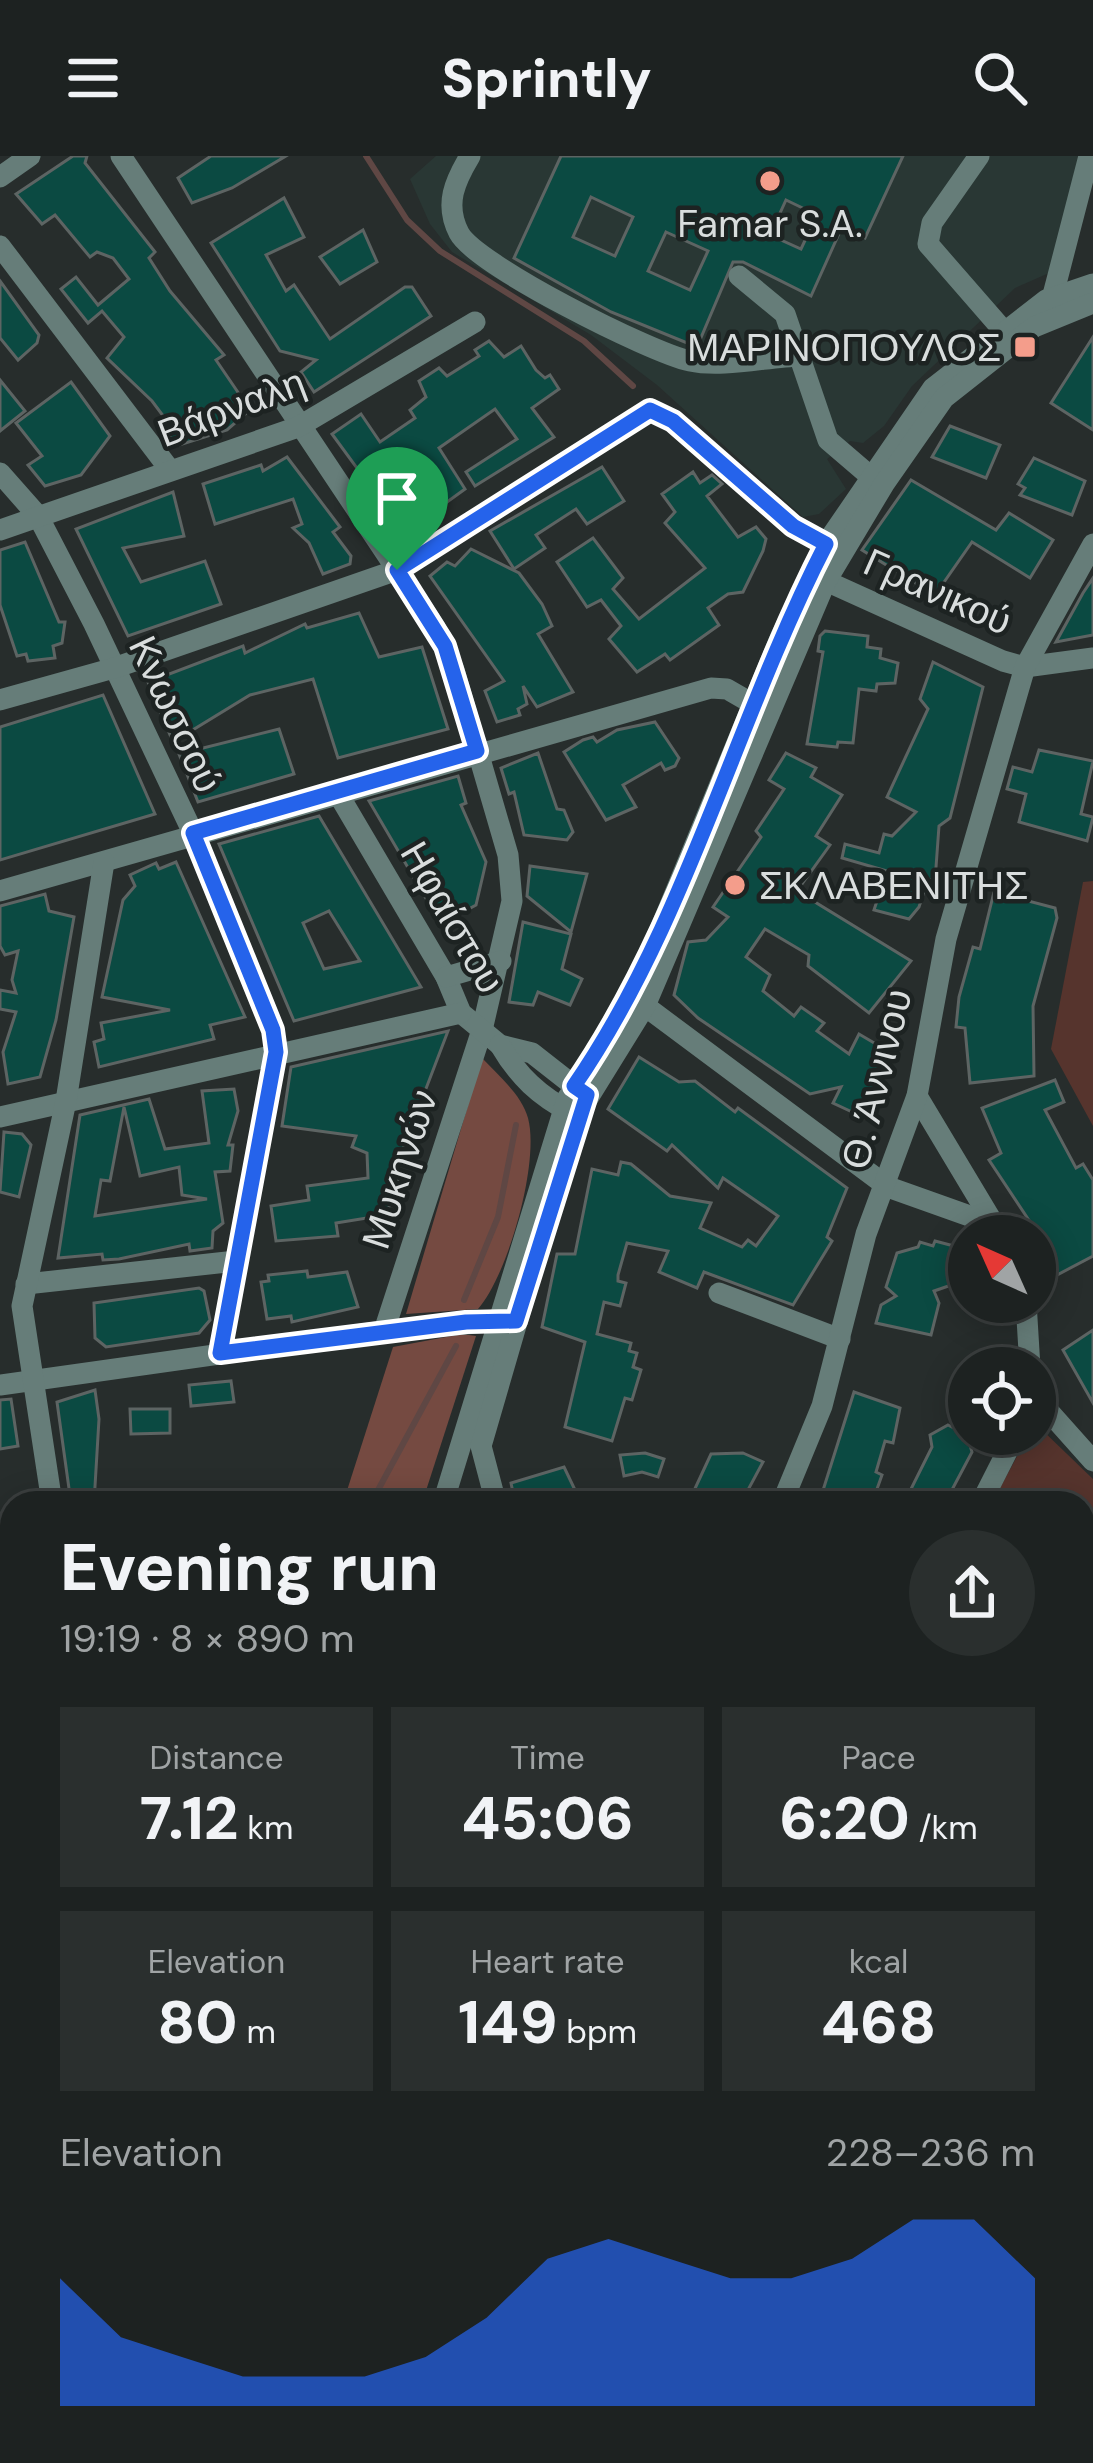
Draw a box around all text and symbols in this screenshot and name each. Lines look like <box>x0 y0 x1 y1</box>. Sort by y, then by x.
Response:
text: Sprintly <box>441 43 652 114</box>
icon: menu <box>60 45 126 111</box>
icon: search <box>967 45 1033 111</box>
marker: Famar S.A. <box>757 168 783 194</box>
place label: Famar S.A. <box>677 198 863 249</box>
place label: ΜΑΡΙΝΟΠΟΥΛΟΣ <box>687 322 1001 373</box>
marker: ΜΑΡΙΝΟΠΟΥΛΟΣ <box>1012 334 1038 360</box>
street label: Βάρναλη <box>150 356 312 459</box>
pin <box>346 447 448 570</box>
icon: arrive <box>364 465 430 531</box>
street label: Γρανικού <box>856 536 1020 647</box>
street label: Κνωσσού <box>117 628 234 801</box>
street label: Ηφαίστου <box>389 832 516 1002</box>
place label: ΣΚΛΑΒΕΝΙΤΗΣ <box>759 860 1028 911</box>
marker: ΣΚΛΑΒΕΝΙΤΗΣ <box>722 872 748 898</box>
street label: Θ. Άννινου <box>829 984 923 1175</box>
street label: Μυκηνών <box>350 1083 449 1255</box>
north arrow <box>948 1215 1056 1323</box>
map controls <box>948 1215 1056 1455</box>
button: locate <box>948 1347 1056 1455</box>
text: Evening run <box>60 1525 439 1610</box>
button: share <box>909 1530 1035 1656</box>
text: 19:19 · 8 × 890 m <box>60 1613 354 1664</box>
text: Distance <box>150 1736 283 1779</box>
text: Time <box>510 1736 585 1779</box>
text: Pace <box>842 1736 915 1779</box>
text: 7.12 <box>140 1779 239 1858</box>
text: 45:06 <box>461 1779 634 1858</box>
text: 6:20 <box>779 1779 910 1858</box>
text: km <box>239 1806 293 1849</box>
text: /km <box>910 1806 978 1849</box>
text: Elevation <box>148 1940 285 1983</box>
text: Heart rate <box>470 1940 625 1983</box>
text: kcal <box>849 1940 908 1983</box>
text: 80 <box>157 1983 238 2062</box>
text: 149 <box>458 1983 558 2062</box>
text: 468 <box>821 1983 936 2062</box>
text: m <box>238 2010 276 2053</box>
text: bpm <box>558 2010 637 2053</box>
text: Elevation <box>60 2127 223 2178</box>
text: 228–236 m <box>826 2127 1035 2178</box>

